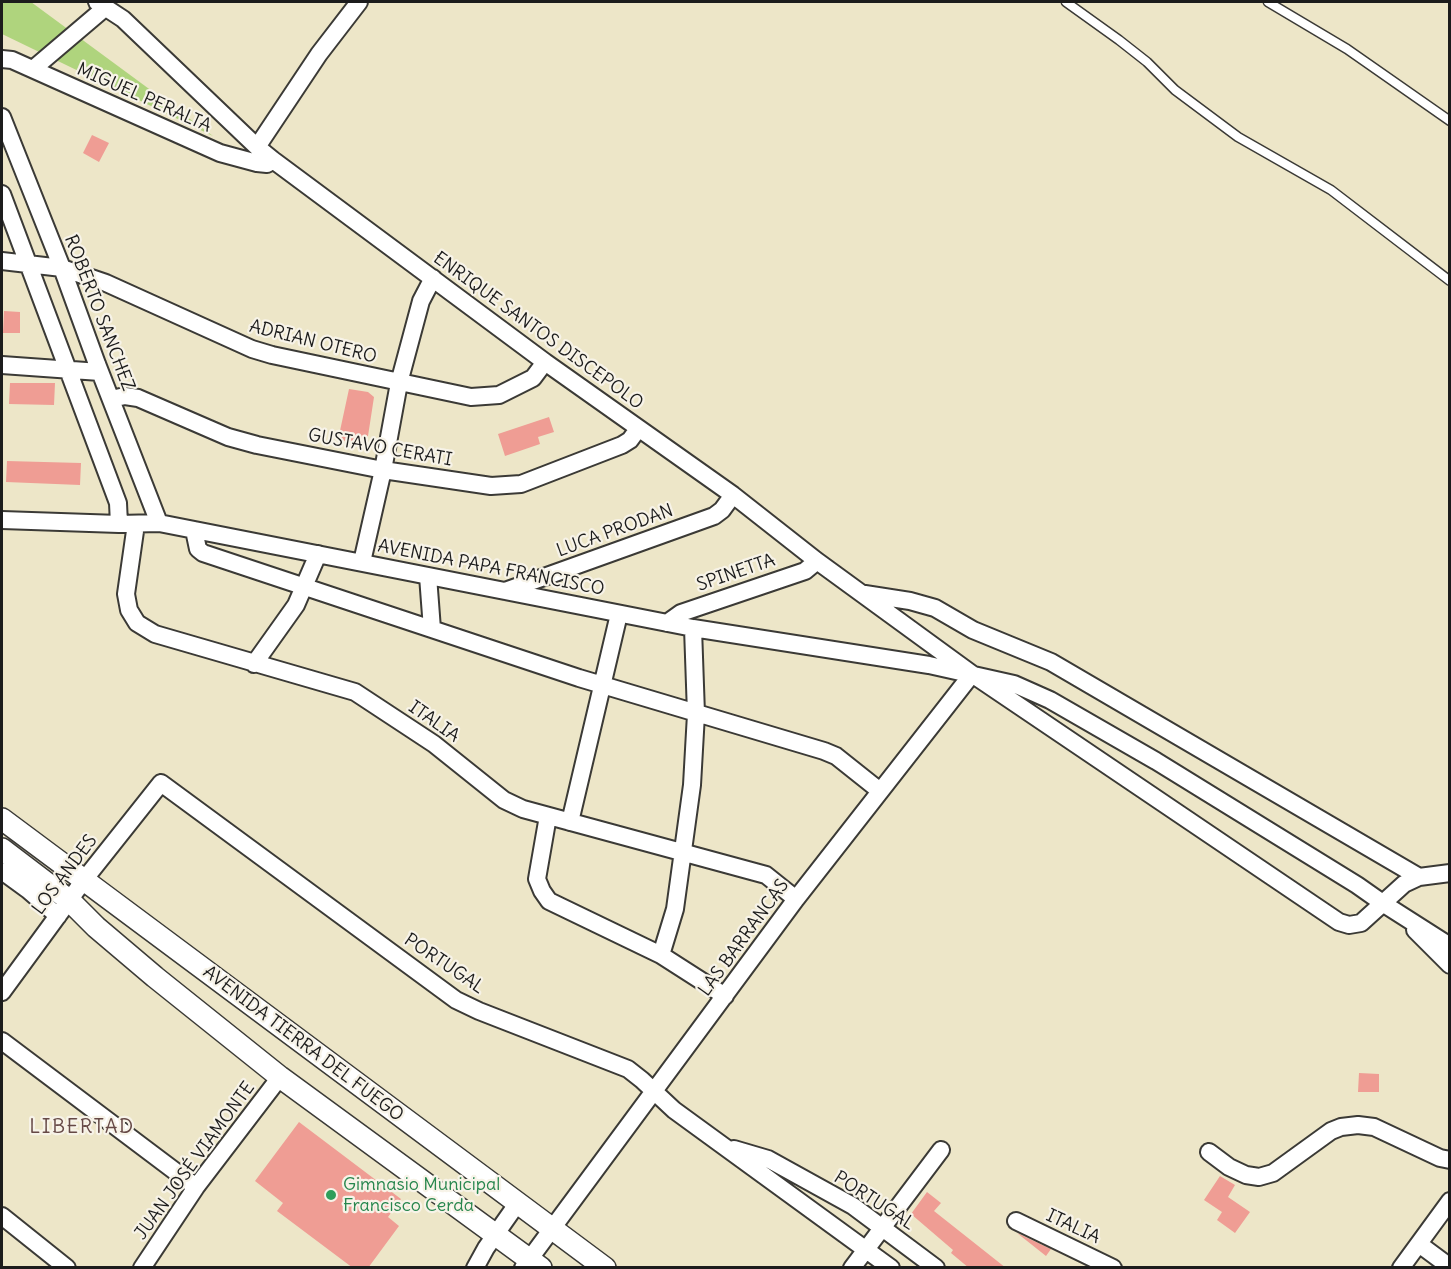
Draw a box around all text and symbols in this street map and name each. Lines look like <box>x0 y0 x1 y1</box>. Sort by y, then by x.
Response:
street label: MIGUEL PERALTA <box>73 59 215 137</box>
street label: ROBERTO SANCHEZ <box>59 232 139 394</box>
street label: ENRIQUE SANTOS DISCEPOLO <box>429 248 647 414</box>
street label: ADRIAN OTERO <box>247 316 379 368</box>
street label: GUSTAVO CERATI <box>306 425 454 471</box>
street label: LUCA PRODAN <box>554 500 676 562</box>
street label: AVENIDA PAPA FRANCISCO <box>376 535 606 601</box>
street label: SPINETTA <box>694 550 778 596</box>
street label: ITALIA <box>404 697 464 747</box>
street label: LOS ANDES <box>28 831 102 919</box>
street label: LAS BARRANCAS <box>694 875 794 1001</box>
street label: PORTUGAL <box>400 929 488 999</box>
street label: AVENIDA TIERRA DEL FUEGO <box>198 962 408 1126</box>
street label: JUAN JOSÉ VIAMONTE <box>130 1078 260 1244</box>
district label: LIBERTAD <box>29 1115 135 1139</box>
street label: PORTUGAL <box>830 1167 918 1235</box>
place label: Gimnasio Municipal Francisco Cerda <box>343 1174 500 1216</box>
marker: Gimnasio Municipal Francisco Cerda <box>324 1188 338 1202</box>
street label: ITALIA <box>1042 1205 1104 1249</box>

